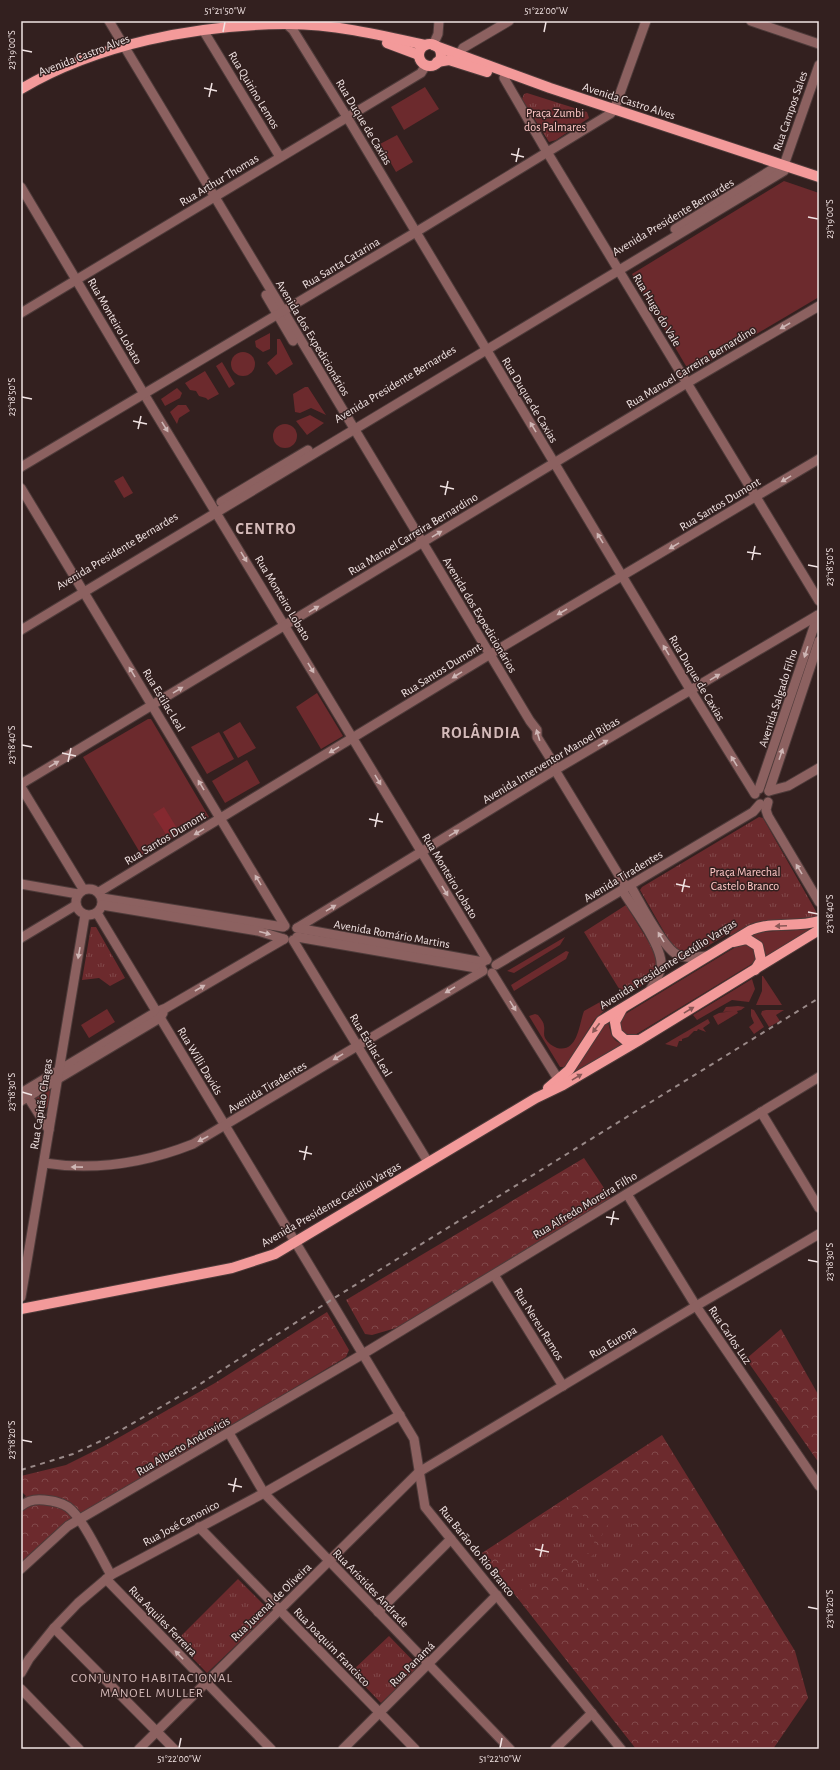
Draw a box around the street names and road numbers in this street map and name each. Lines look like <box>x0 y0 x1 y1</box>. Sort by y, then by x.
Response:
street label: Avenida Castro Alves <box>37 32 131 78</box>
street label: Rua Quirino Lemos <box>225 49 282 131</box>
street label: Rua Campos Sales <box>771 69 809 153</box>
street label: Rua Duque de Caxias <box>334 77 394 167</box>
street label: Avenida Castro Alves <box>581 80 677 122</box>
street label: Rua Arthur Thomas <box>177 152 261 208</box>
street label: Avenida Presidente Bernardes <box>610 176 736 258</box>
street label: Rua Santa Catarina <box>300 235 382 291</box>
street label: Rua Hugo do Vale <box>631 272 683 348</box>
street label: Rua Monteiro Lobato <box>86 276 145 366</box>
street label: Avenida dos Expedicionários <box>274 278 352 398</box>
street label: Rua Manoel Carreira Bernardino <box>624 323 758 410</box>
street label: Avenida Presidente Bernardes <box>332 343 458 425</box>
street label: Rua Duque de Caxias <box>500 355 560 445</box>
street label: Rua Santos Dumont <box>677 475 763 533</box>
street label: Rua Manoel Carreira Bernardino <box>346 490 480 577</box>
street label: Avenida Presidente Bernardes <box>54 510 180 592</box>
street label: Rua Monteiro Lobato <box>253 553 313 643</box>
street label: Avenida dos Expedicionários <box>441 555 519 675</box>
street label: Rua Duque de Caxias <box>667 633 727 723</box>
street label: Rua Santos Dumont <box>399 640 483 700</box>
street label: Avenida Salgado Filho <box>756 647 800 749</box>
street label: Rua Estilac Leal <box>141 666 187 734</box>
street label: Avenida Interventor Manoel Ribas <box>480 714 622 806</box>
street label: Rua Santos Dumont <box>122 809 208 867</box>
street label: Rua Monteiro Lobato <box>420 831 480 921</box>
street label: Avenida Tiradentes <box>581 848 665 904</box>
street label: Avenida Presidente Getúlio Vargas <box>597 917 739 1011</box>
street label: Avenida Romário Martins <box>333 918 451 950</box>
street label: Rua Estilac Leal <box>348 1011 394 1079</box>
street label: Rua Willi Davids <box>175 1025 225 1097</box>
street label: Rua Capitão Chagas <box>28 1058 54 1150</box>
street label: Avenida Tiradentes <box>225 1059 309 1115</box>
street label: Avenida Presidente Getúlio Vargas <box>259 1159 403 1249</box>
street label: Rua Alfredo Moreira Filho <box>531 1169 639 1241</box>
street label: Rua Nereu Ramos <box>512 1286 566 1362</box>
street label: Rua Carlos Luz <box>706 1304 754 1366</box>
street label: Rua Europa <box>587 1323 639 1361</box>
street label: Rua Alberto Androvicis <box>134 1414 232 1478</box>
street label: Rua José Canonico <box>141 1498 221 1548</box>
street label: Rua Barão do Rio Branco <box>437 1503 517 1599</box>
street label: Rua Aristides Andrade <box>331 1547 411 1629</box>
street label: Rua Juvenal de Oliveira <box>228 1560 314 1643</box>
street label: Rua Aquiles Ferreira <box>127 1584 200 1659</box>
street label: Rua Joaquim Francisco <box>291 1605 373 1689</box>
street label: Rua Panamá <box>387 1639 437 1689</box>

